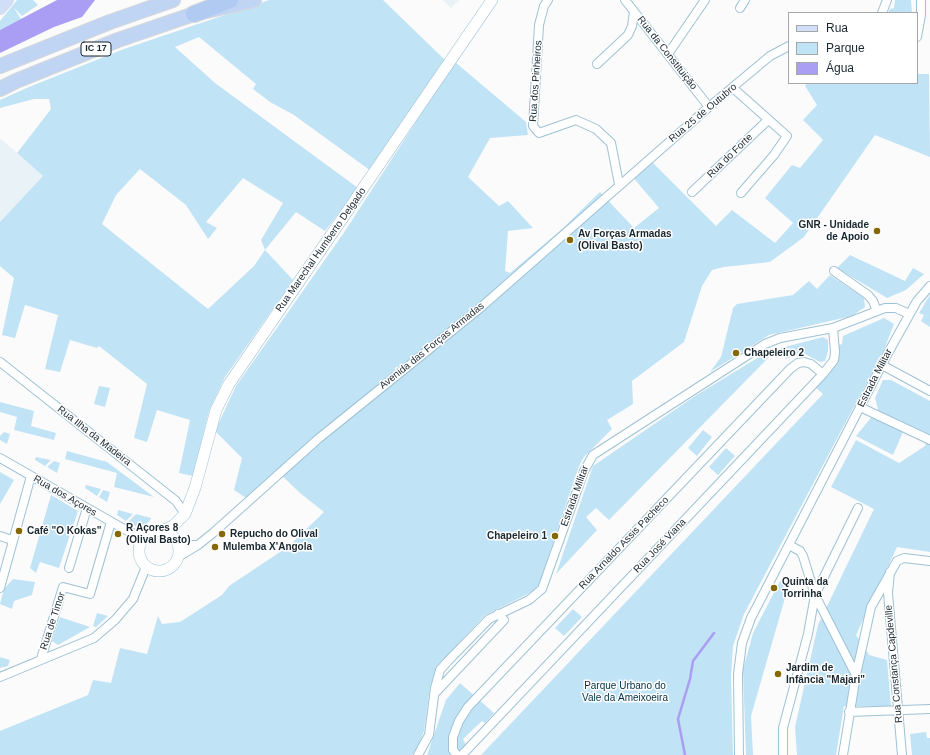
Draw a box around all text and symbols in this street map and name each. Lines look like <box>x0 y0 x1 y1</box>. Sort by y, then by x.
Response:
legend <box>788 12 918 84</box>
street label: Rua da Constituição <box>635 14 699 92</box>
text: Rua <box>826 21 848 35</box>
street label: Rua dos Pinheiros <box>527 40 545 122</box>
text: Parque <box>826 41 865 55</box>
road number: IC 17 <box>81 42 111 56</box>
text: Água <box>826 61 854 75</box>
street label: Rua 25 de Outubro <box>667 81 739 145</box>
street label: Rua do Forte <box>705 131 755 181</box>
street label: Rua Marechal Humberto Delgado <box>273 186 369 314</box>
place label: GNR - Unidade de Apoio <box>798 219 869 242</box>
marker: GNR - Unidade de Apoio <box>872 226 882 236</box>
place label: Av Forças Armadas (Olival Basto) <box>578 228 672 252</box>
marker: Av Forças Armadas (Olival Basto) <box>565 235 575 245</box>
street label: Avenida das Forças Armadas <box>377 300 487 392</box>
place label: Chapeleiro 2 <box>744 347 804 359</box>
street label: Estrada Militar <box>855 347 895 409</box>
marker: Chapeleiro 2 <box>731 348 741 358</box>
street label: Rua Ilha da Madeira <box>55 404 133 468</box>
street label: Estrada Militar <box>558 464 592 528</box>
street label: Rua dos Açores <box>31 473 99 519</box>
street label: Rua Arnaldo Assis Pacheco <box>577 494 671 592</box>
street label: Rua José Viana <box>631 517 689 575</box>
place label: R Açores 8 (Olival Basto) <box>126 522 190 546</box>
place label: Café "O Kokas" <box>27 525 102 537</box>
marker: Café "O Kokas" <box>14 526 24 536</box>
place label: Repucho do Olival <box>230 528 318 540</box>
marker: R Açores 8 (Olival Basto) <box>113 529 123 539</box>
marker: Repucho do Olival <box>217 529 227 539</box>
place label: Chapeleiro 1 <box>487 530 547 542</box>
marker: Chapeleiro 1 <box>550 531 560 541</box>
place label: Mulemba X'Angola <box>223 541 312 553</box>
marker: Mulemba X'Angola <box>210 542 220 552</box>
place label: Quinta da Torrinha <box>782 576 828 600</box>
marker: Quinta da Torrinha <box>769 583 779 593</box>
street label: Rua de Timor <box>38 591 68 651</box>
street label: Rua Constança Capdeville <box>883 605 905 723</box>
place label: Jardim de Infância "Majari" <box>786 662 865 686</box>
marker: Jardim de Infância "Majari" <box>773 669 783 679</box>
park label: Parque Urbano do Vale da Ameixoeira <box>582 680 668 704</box>

